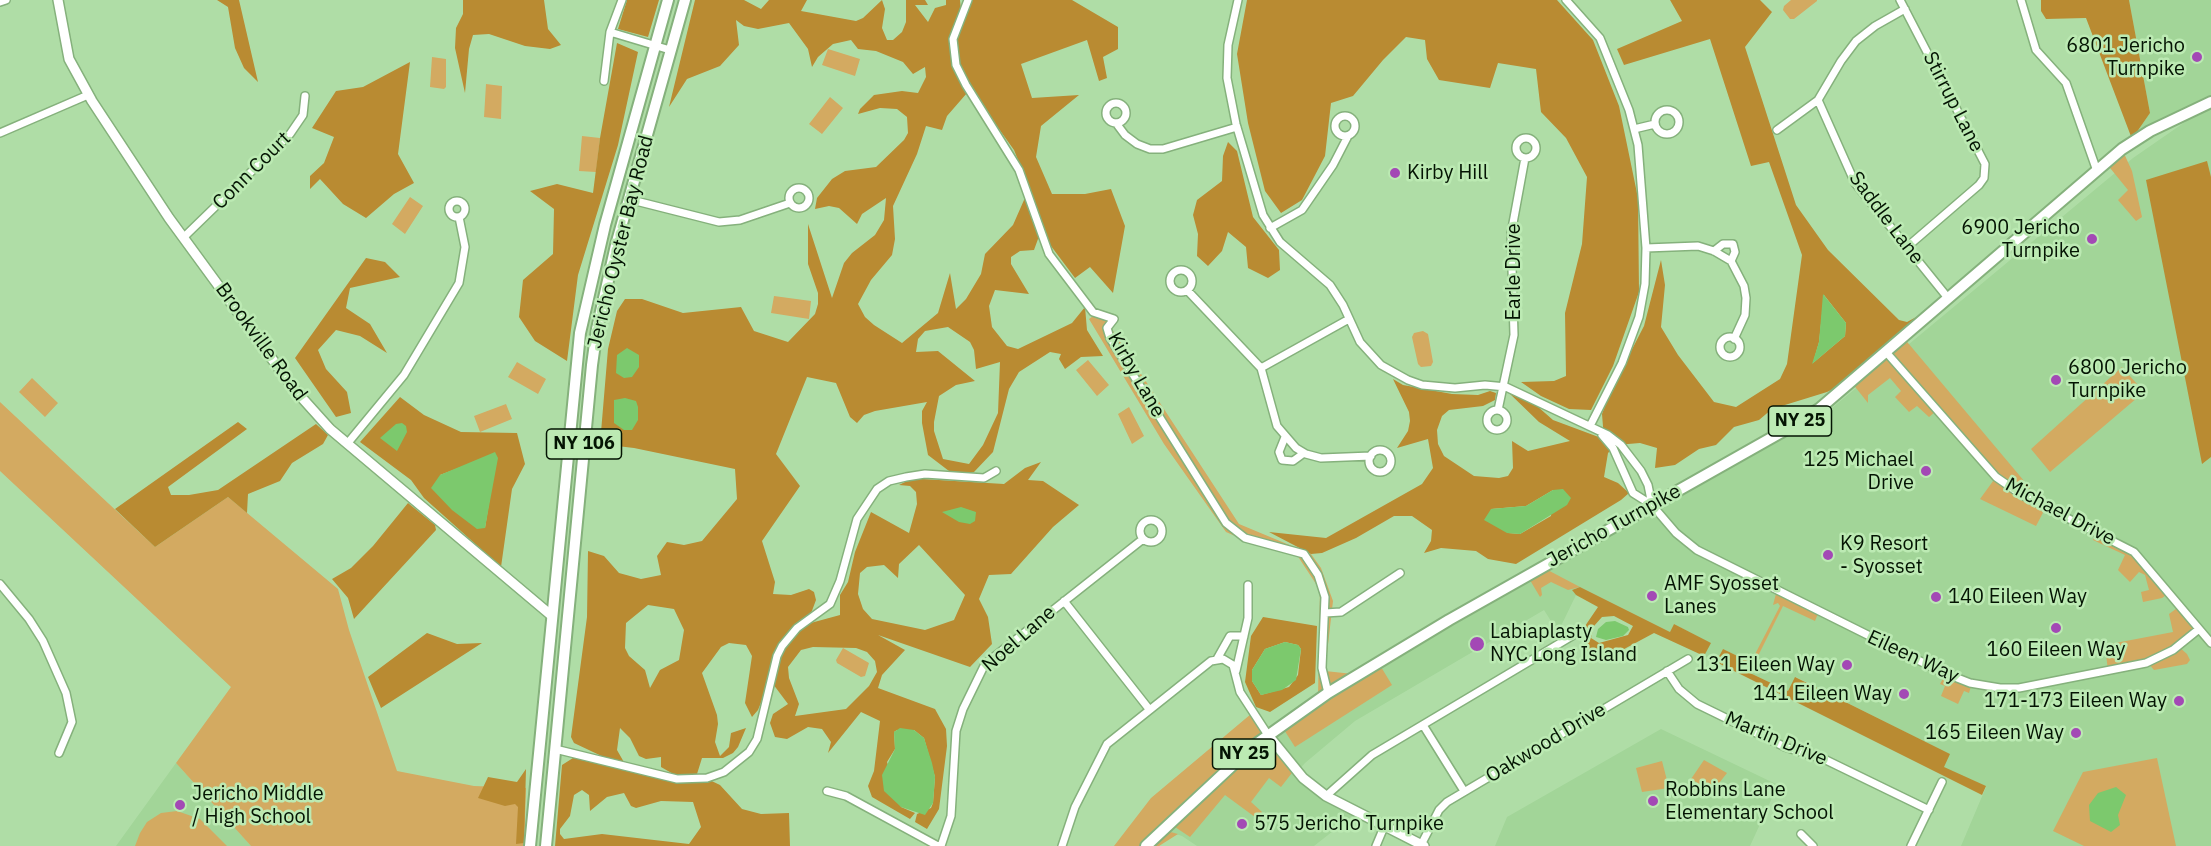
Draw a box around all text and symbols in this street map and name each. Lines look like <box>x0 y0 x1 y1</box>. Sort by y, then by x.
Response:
place label: 6801 Jericho Turnpike <box>2066 34 2185 81</box>
street label: Stirrup Lane <box>1918 48 1988 156</box>
marker: 6801 Jericho Turnpike <box>2190 50 2204 64</box>
street label: Conn Court <box>208 127 296 215</box>
street label: Jericho Oyster Bay Road <box>583 133 659 351</box>
place label: Kirby Hill <box>1407 161 1488 185</box>
marker: Kirby Hill <box>1388 166 1402 180</box>
street label: Saddle Lane <box>1843 167 1929 269</box>
place label: 6900 Jericho Turnpike <box>1961 216 2080 263</box>
street label: Earle Drive <box>1502 223 1526 321</box>
marker: 6900 Jericho Turnpike <box>2085 232 2099 246</box>
street label: Brookville Road <box>210 278 312 406</box>
street label: Kirby Lane <box>1102 328 1170 422</box>
place label: 6800 Jericho Turnpike <box>2068 356 2187 403</box>
marker: 6800 Jericho Turnpike <box>2049 373 2063 387</box>
road number: NY 25 <box>1768 406 1832 436</box>
road number: NY 106 <box>546 429 622 459</box>
place label: 125 Michael Drive <box>1804 448 1914 495</box>
marker: 125 Michael Drive <box>1919 464 1933 478</box>
street label: Michael Drive <box>2001 473 2119 551</box>
street label: Jericho Turnpike <box>1543 479 1685 573</box>
place label: K9 Resort - Syosset <box>1840 532 1928 579</box>
marker: K9 Resort - Syosset <box>1821 548 1835 562</box>
place label: AMF Syosset Lanes <box>1664 572 1779 619</box>
place label: 140 Eileen Way <box>1948 585 2087 609</box>
marker: AMF Syosset Lanes <box>1645 589 1659 603</box>
marker: 140 Eileen Way <box>1929 590 1943 604</box>
street label: Noel Lane <box>977 601 1061 677</box>
place label: Labiaplasty NYC Long Island <box>1490 620 1637 667</box>
marker: 160 Eileen Way <box>2049 621 2063 635</box>
street label: Eileen Way <box>1863 625 1963 689</box>
marker: Labiaplasty NYC Long Island <box>1468 635 1486 653</box>
place label: 160 Eileen Way <box>1986 638 2126 662</box>
place label: 131 Eileen Way <box>1696 653 1835 677</box>
marker: 131 Eileen Way <box>1840 658 1854 672</box>
place label: 141 Eileen Way <box>1753 682 1892 706</box>
marker: 141 Eileen Way <box>1897 687 1911 701</box>
place label: 171-173 Eileen Way <box>1984 689 2167 713</box>
marker: 171-173 Eileen Way <box>2172 694 2186 708</box>
street label: Oakwood Drive <box>1482 698 1610 788</box>
street label: Martin Drive <box>1721 707 1831 771</box>
place label: 165 Eileen Way <box>1925 721 2064 745</box>
marker: 165 Eileen Way <box>2069 726 2083 740</box>
road number: NY 25 <box>1212 739 1276 769</box>
place label: Robbins Lane Elementary School <box>1665 778 1834 825</box>
place label: Jericho Middle / High School <box>192 782 324 829</box>
marker: Robbins Lane Elementary School <box>1646 794 1660 808</box>
marker: Jericho Middle / High School <box>173 798 187 812</box>
place label: 575 Jericho Turnpike <box>1254 812 1444 836</box>
marker: 575 Jericho Turnpike <box>1235 817 1249 831</box>

